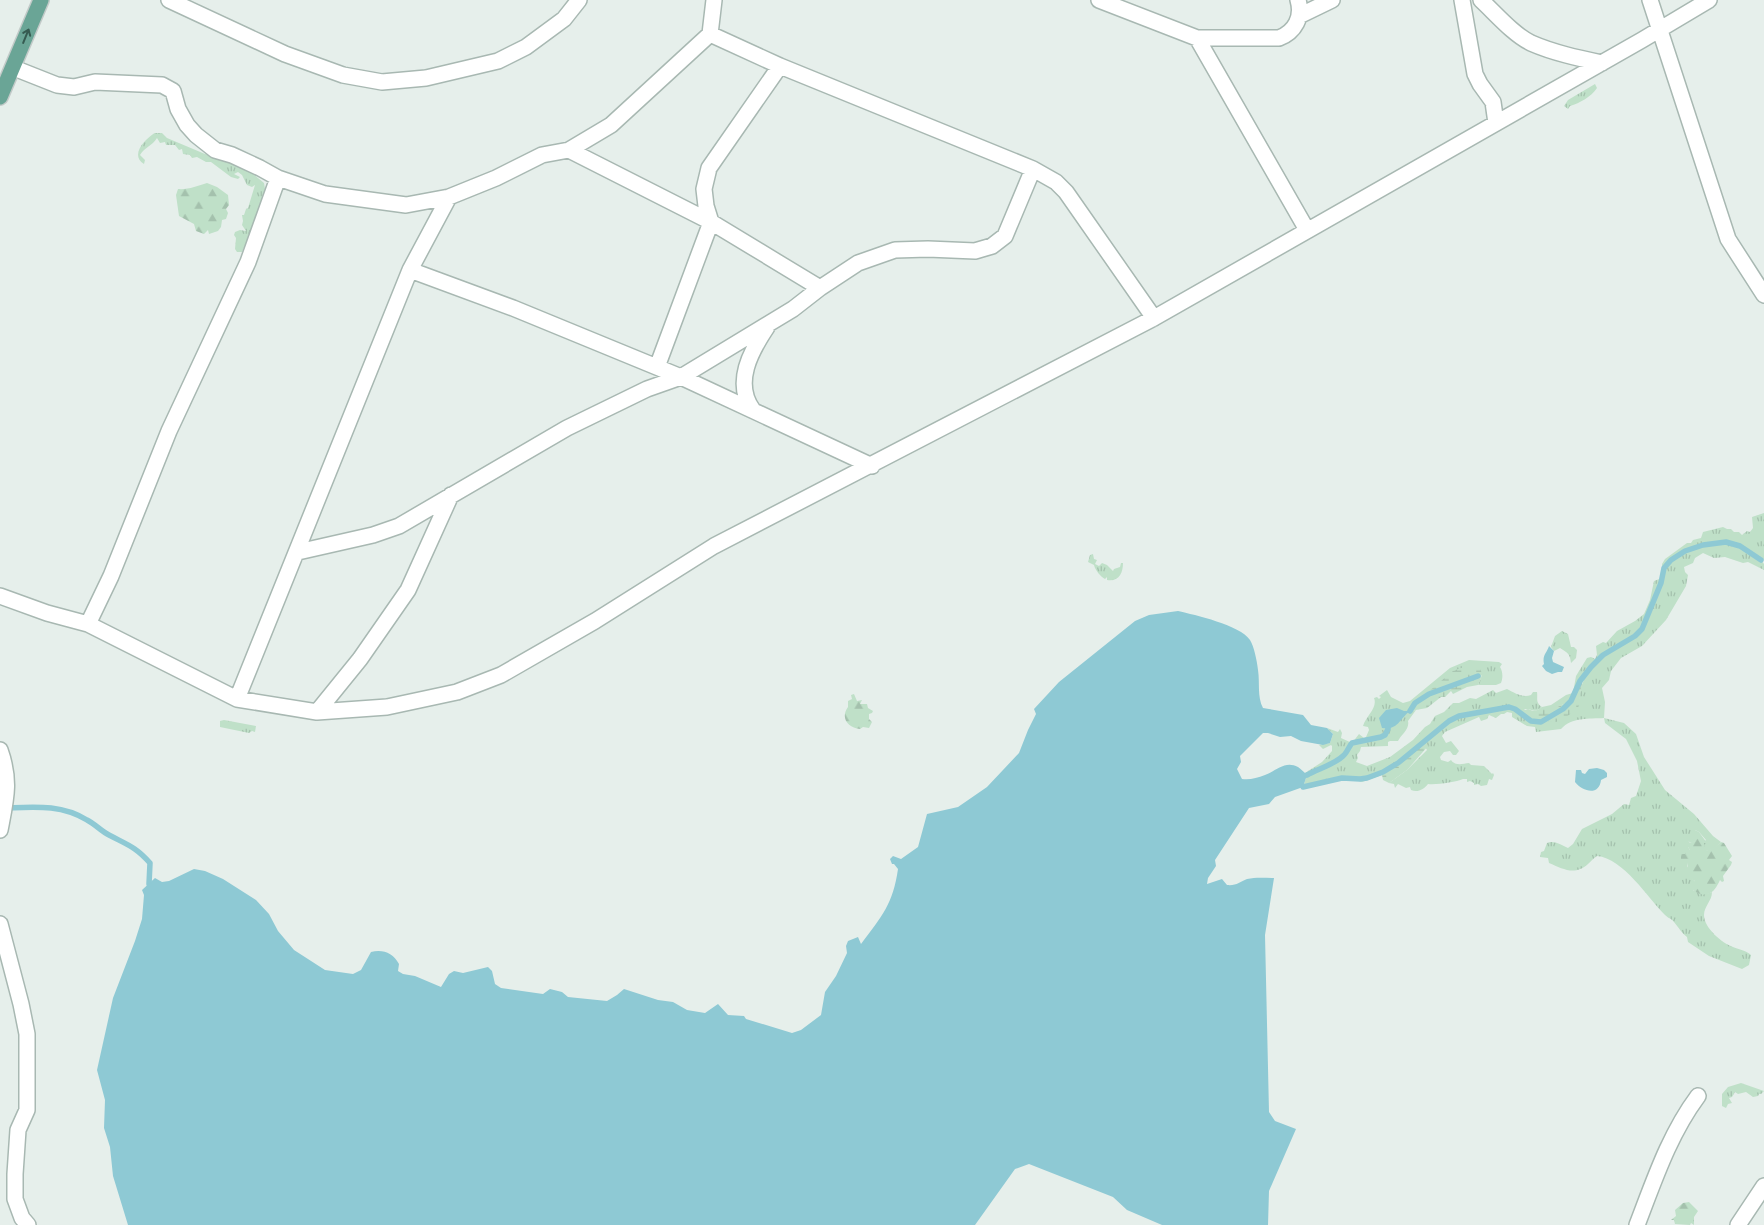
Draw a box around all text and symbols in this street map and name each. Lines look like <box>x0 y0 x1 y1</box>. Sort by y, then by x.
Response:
one-way arrow <box>22 29 31 44</box>

